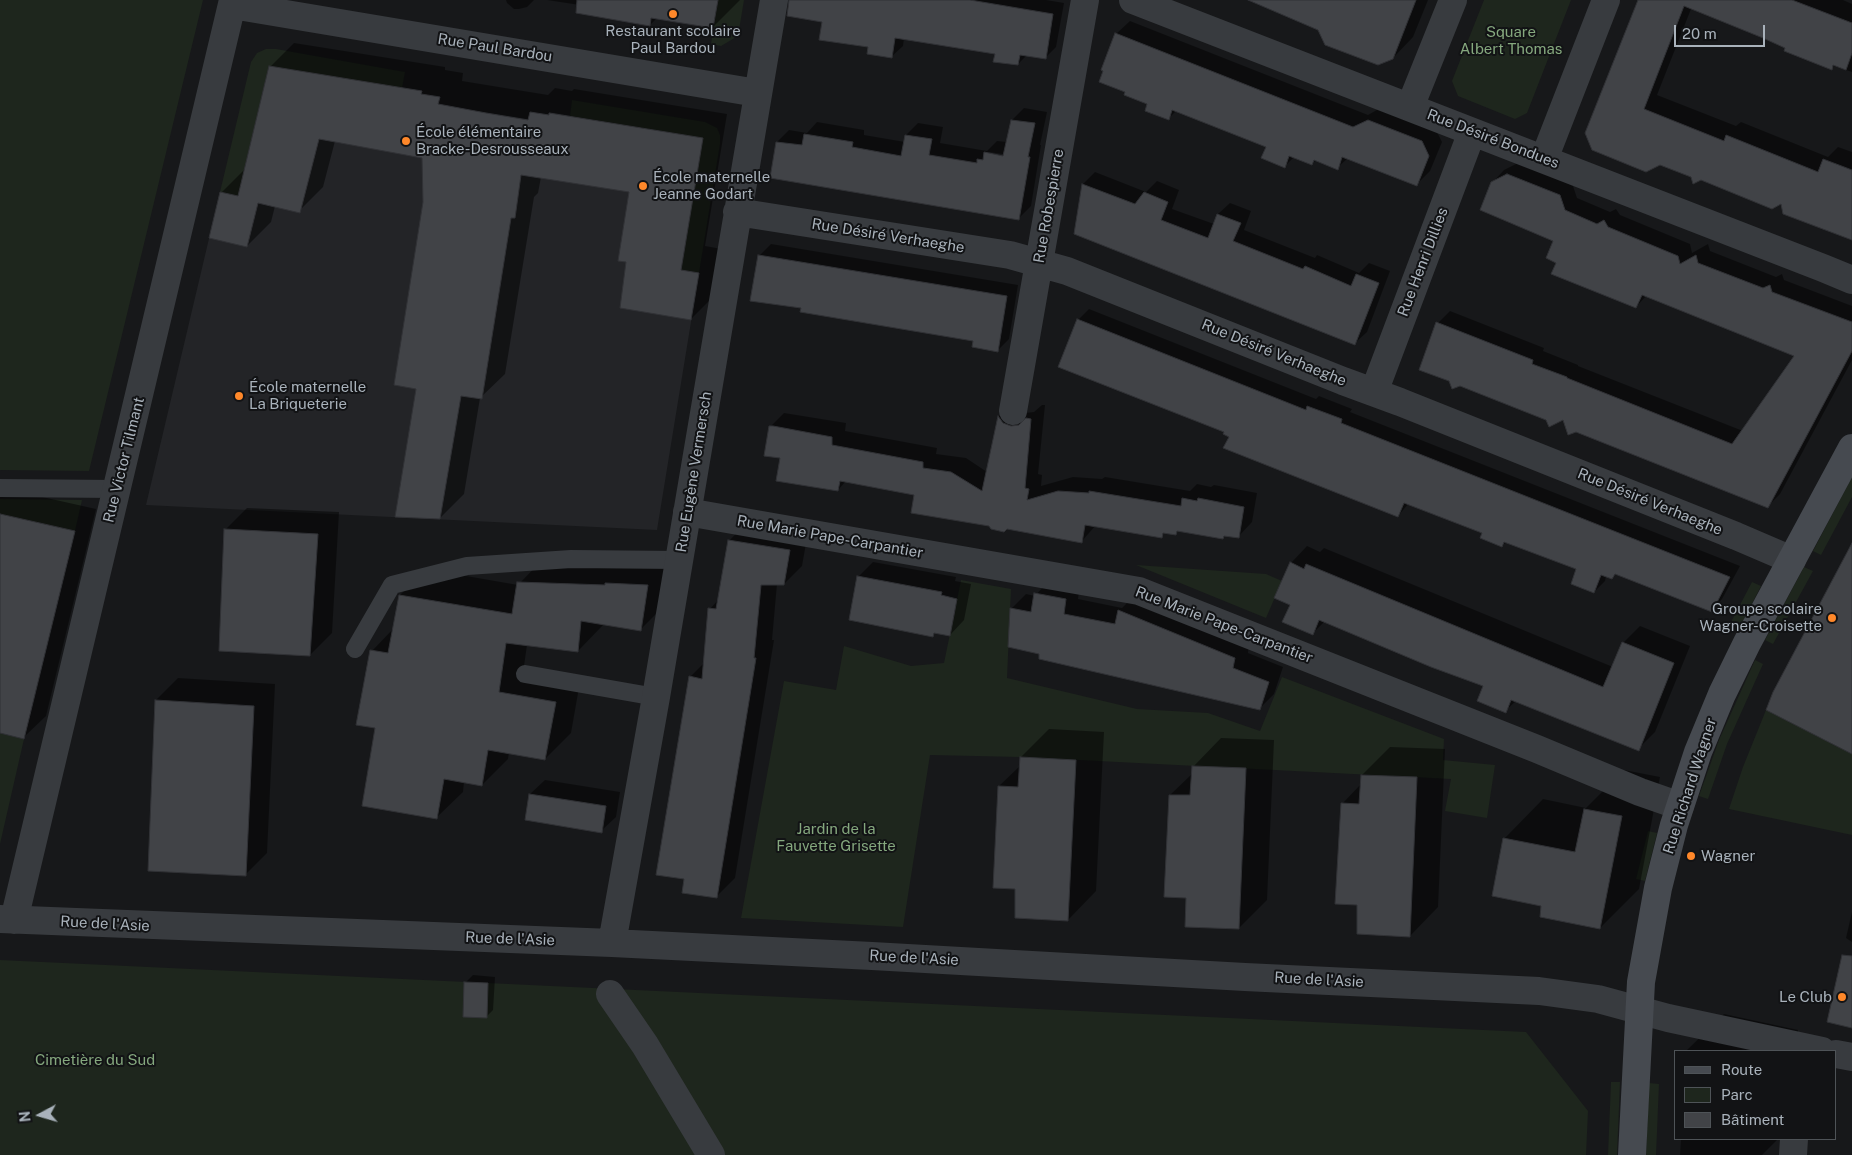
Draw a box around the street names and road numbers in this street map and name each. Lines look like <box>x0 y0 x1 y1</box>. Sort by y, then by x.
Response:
street label: Rue Paul Bardou <box>436 30 554 66</box>
street label: Rue Désiré Bondues <box>1424 106 1562 172</box>
street label: Rue Robespierre <box>1030 148 1068 264</box>
street label: Rue Henri Dillies <box>1394 205 1452 319</box>
street label: Rue Désiré Verhaeghe <box>810 215 966 257</box>
street label: Rue Désiré Verhaeghe <box>1199 316 1349 390</box>
street label: Rue Eugène Vermersch <box>672 390 716 554</box>
street label: Rue Victor Tilmant <box>100 395 148 525</box>
street label: Rue Désiré Verhaeghe <box>1575 465 1725 539</box>
street label: Rue Marie Pape-Carpantier <box>735 512 925 562</box>
street label: Rue Marie Pape-Carpantier <box>1133 583 1315 667</box>
street label: Rue Richard Wagner <box>1659 716 1721 856</box>
street label: Rue de l'Asie <box>60 913 150 935</box>
street label: Rue de l'Asie <box>465 928 555 950</box>
street label: Rue de l'Asie <box>869 947 959 969</box>
street label: Rue de l'Asie <box>1274 969 1364 991</box>

